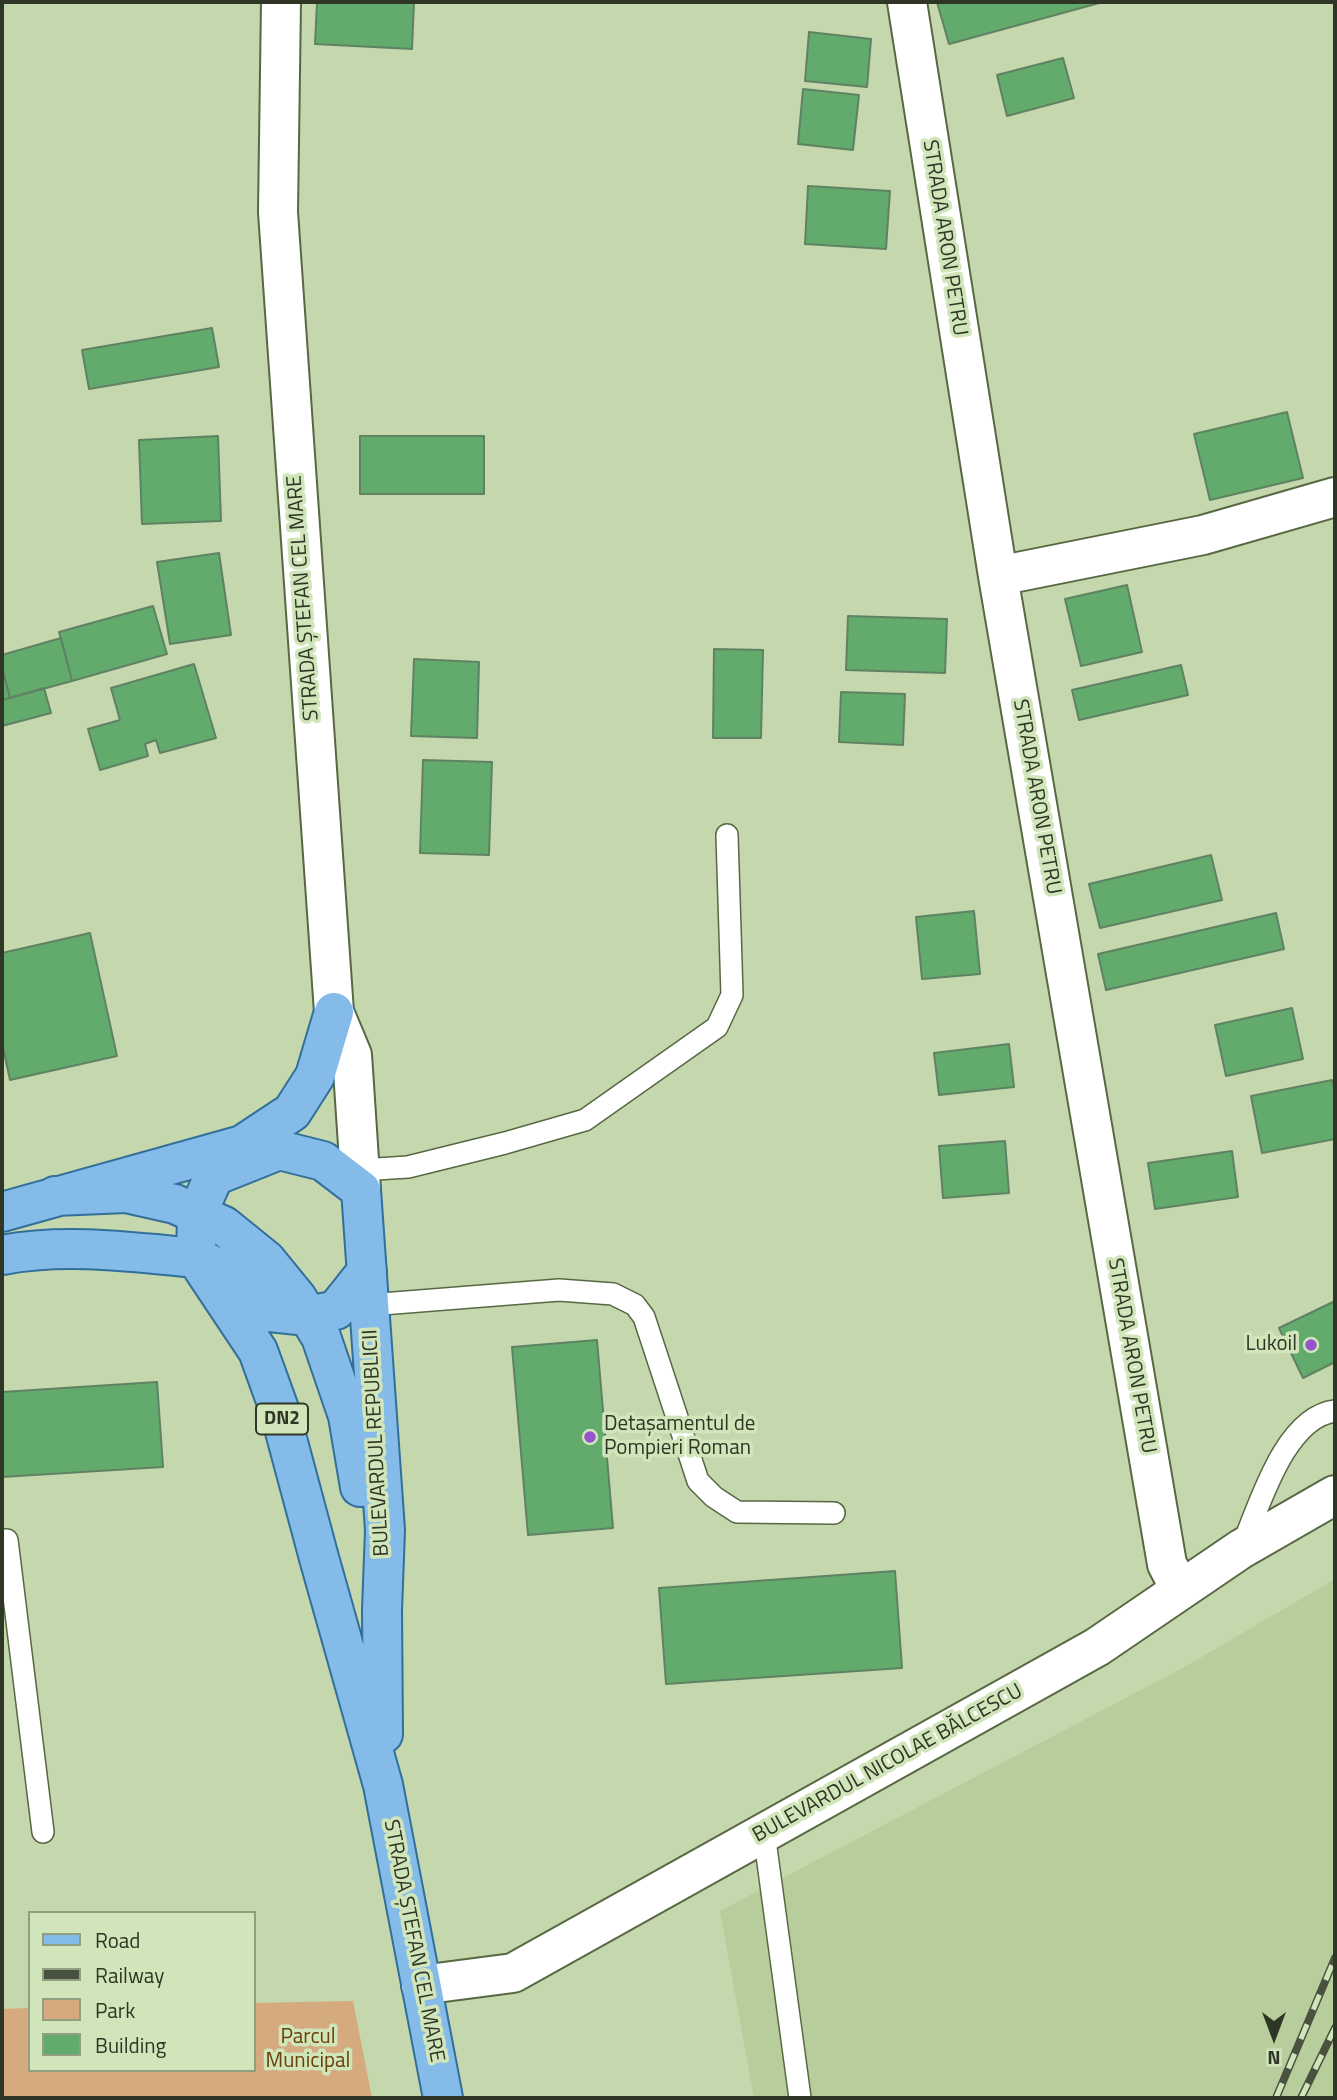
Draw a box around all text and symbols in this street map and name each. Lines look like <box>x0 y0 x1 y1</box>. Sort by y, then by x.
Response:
street label: STRADA ARON PETRU <box>916 138 972 338</box>
street label: STRADA ȘTEFAN CEL MARE <box>283 474 325 722</box>
street label: STRADA ARON PETRU <box>1006 697 1066 897</box>
street label: STRADA ARON PETRU <box>1101 1256 1161 1456</box>
street label: BULEVARDUL REPUBLICII <box>358 1329 396 1557</box>
place label: Lukoil <box>1246 1332 1297 1358</box>
marker: Lukoil <box>1303 1337 1319 1353</box>
road number: DN2 <box>256 1404 308 1434</box>
place label: Detașamentul de Pompieri Roman <box>604 1412 755 1462</box>
marker: Detașamentul de Pompieri Roman <box>582 1429 598 1445</box>
street label: BULEVARDUL NICOLAE BĂLCESCU <box>749 1679 1027 1849</box>
street label: STRADA ȘTEFAN CEL MARE <box>377 1818 449 2064</box>
legend <box>28 1911 256 2072</box>
text: Road <box>95 1924 140 1956</box>
text: Railway <box>95 1959 164 1991</box>
text: Park <box>95 1994 135 2026</box>
north arrow <box>1239 2002 1309 2072</box>
park label: Parcul Municipal <box>266 2025 350 2075</box>
text: Building <box>95 2029 166 2061</box>
text: N <box>1267 2044 1281 2073</box>

